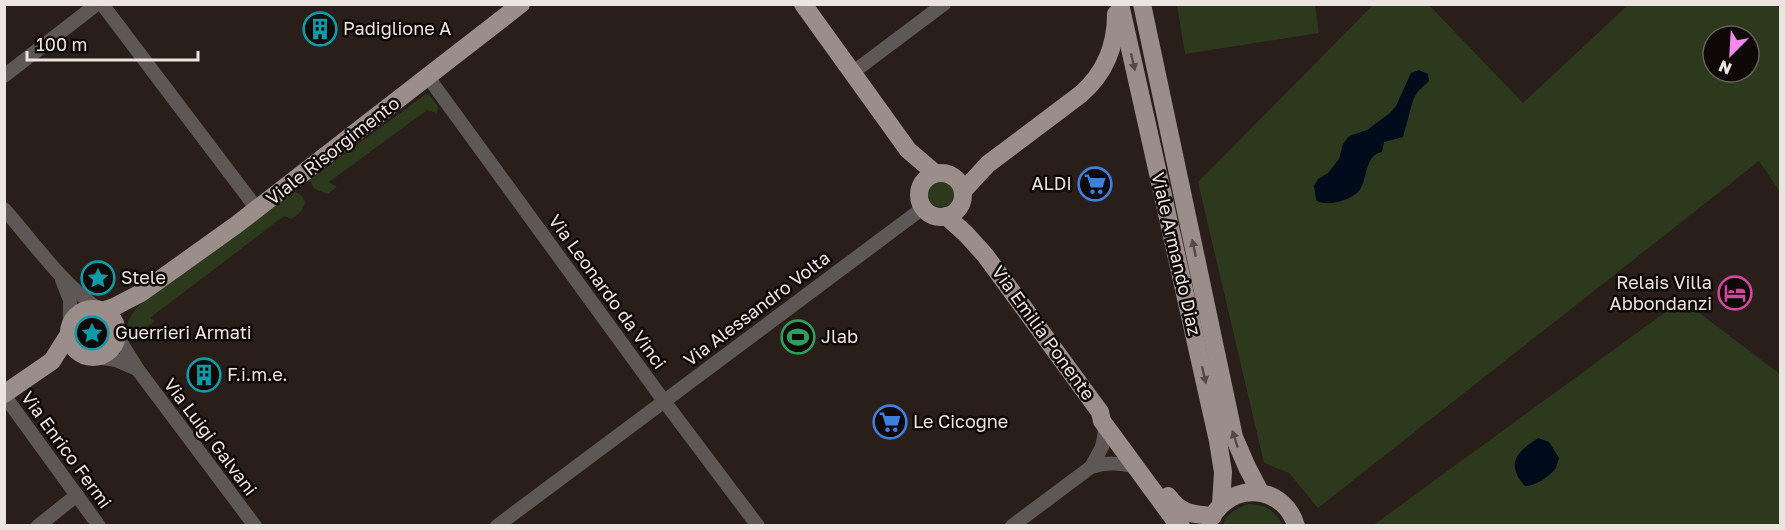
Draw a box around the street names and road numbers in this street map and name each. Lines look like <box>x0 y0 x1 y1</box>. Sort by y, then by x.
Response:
street label: Viale Risorgimento <box>261 91 403 209</box>
street label: Viale Armando Diaz <box>1147 170 1206 338</box>
street label: Via Leonardo da Vinci <box>544 210 671 373</box>
street label: Via Alessandro Volta <box>679 246 834 370</box>
street label: Via Emilia Ponente <box>988 261 1100 404</box>
street label: Via Luigi Galvani <box>159 373 262 499</box>
street label: Via Enrico Fermi <box>17 387 117 512</box>

